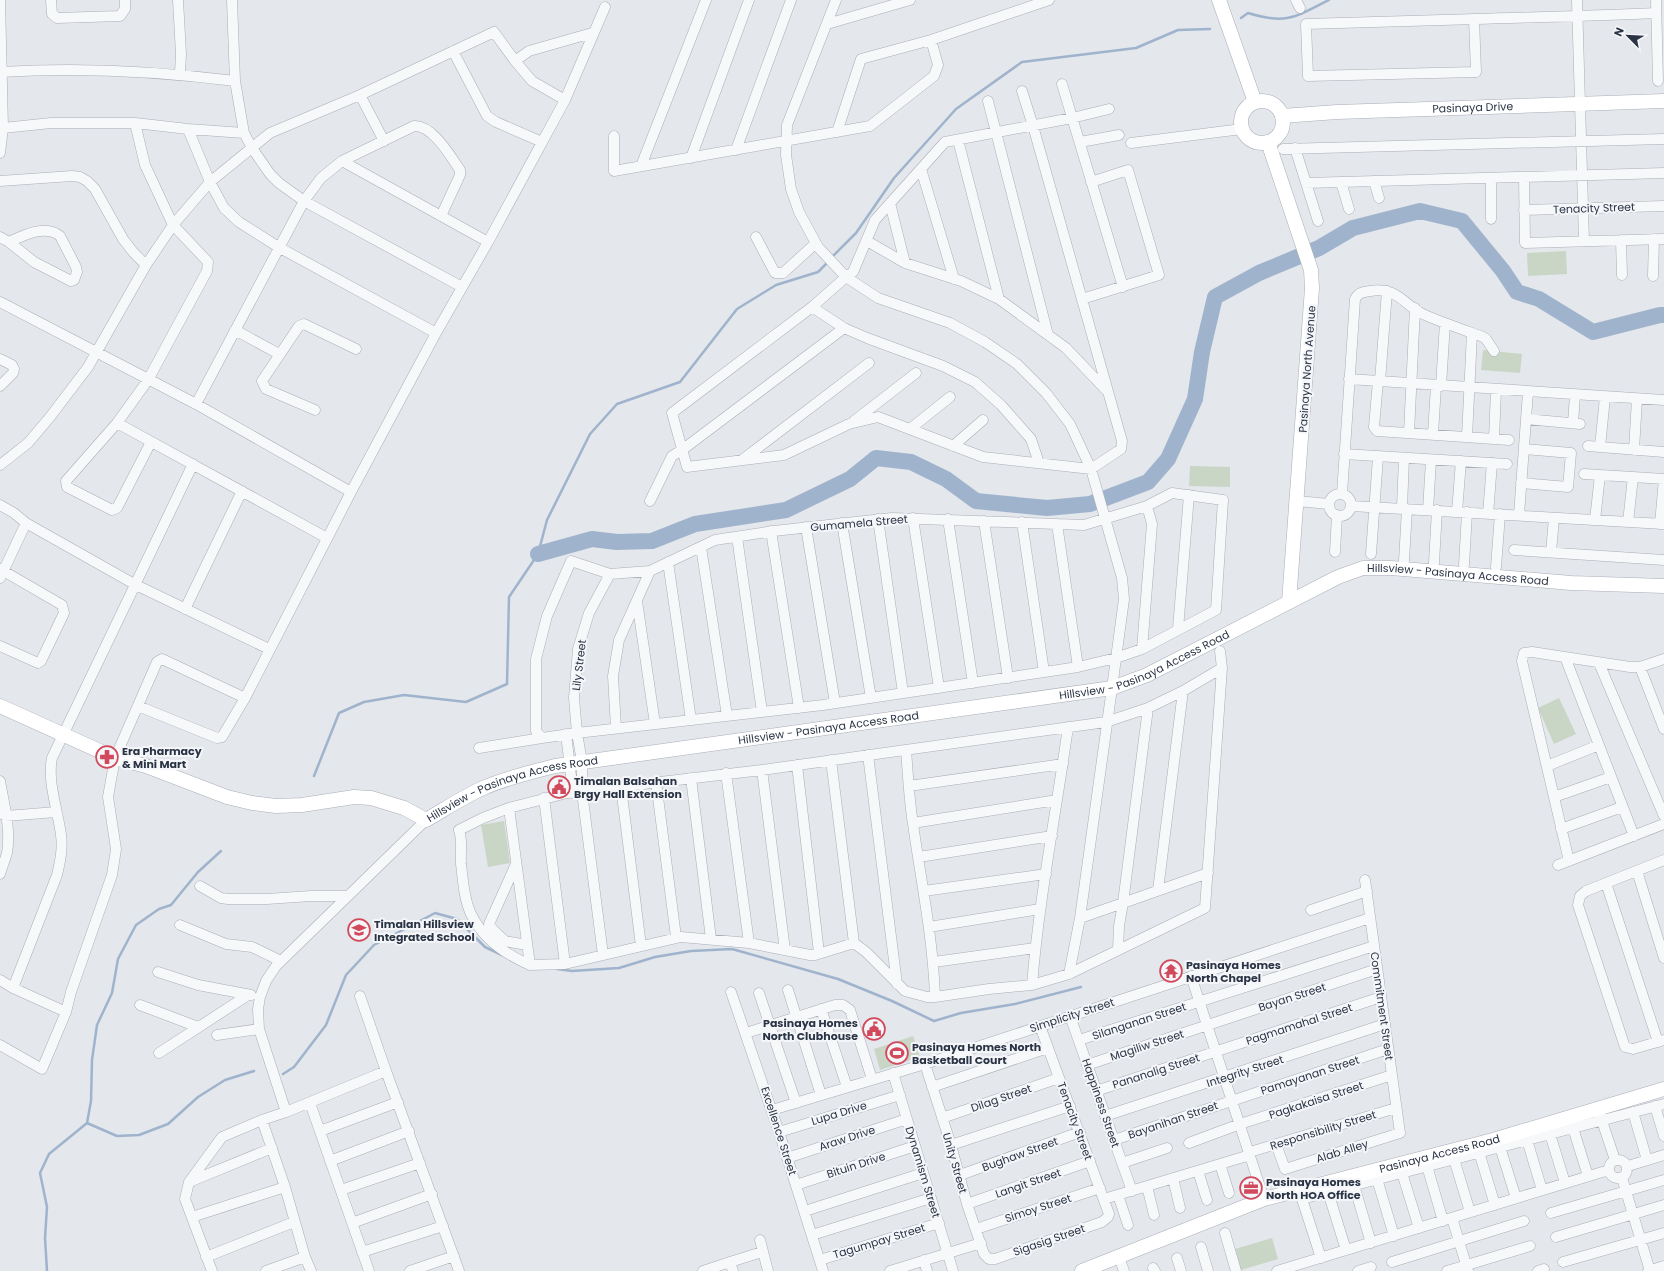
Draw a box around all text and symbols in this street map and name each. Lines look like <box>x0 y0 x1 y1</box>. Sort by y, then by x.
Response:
north arrow <box>1608 16 1648 56</box>
text: N <box>1610 25 1628 39</box>
street label: Pasinaya Drive <box>1432 98 1514 117</box>
street label: Tenacity Street <box>1553 199 1635 217</box>
street label: Pasinaya North Avenue <box>1295 305 1319 433</box>
street label: Gumamela Street <box>810 511 908 535</box>
street label: Hillsview - Pasinaya Access Road <box>1367 560 1549 589</box>
street label: Hillsview - Pasinaya Access Road <box>1058 626 1232 703</box>
street label: Lily Street <box>568 638 590 692</box>
street label: Hillsview - Pasinaya Access Road <box>737 707 920 748</box>
place label: Era Pharmacy & Mini Mart <box>122 743 202 772</box>
pharmacy icon: Era Pharmacy & Mini Mart <box>94 744 120 770</box>
street label: Hillsview - Pasinaya Access Road <box>424 752 599 826</box>
place label: Timalan Balsahan Brgy Hall Extension <box>574 773 682 802</box>
public building icon: Timalan Balsahan Brgy Hall Extension <box>546 774 572 800</box>
place label: Timalan Hillsview Integrated School <box>374 916 475 945</box>
school or university icon: Timalan Hillsview Integrated School <box>346 917 372 943</box>
street label: Commitment Street <box>1366 951 1398 1061</box>
place label: Pasinaya Homes North Chapel <box>1186 957 1281 986</box>
temple icon: Pasinaya Homes North Chapel <box>1158 958 1184 984</box>
street label: Bayan Street <box>1256 979 1328 1015</box>
street label: Simplicity Street <box>1028 994 1116 1036</box>
street label: Silanganan Street <box>1090 998 1188 1044</box>
street label: Pagmamahal Street <box>1244 999 1354 1049</box>
place label: Pasinaya Homes North Clubhouse <box>763 1015 858 1044</box>
public building icon: Pasinaya Homes North Clubhouse <box>861 1016 887 1042</box>
street label: Magiliw Street <box>1108 1026 1186 1064</box>
place label: Pasinaya Homes North Basketball Court <box>912 1039 1041 1068</box>
sports icon: Pasinaya Homes North Basketball Court <box>884 1040 910 1066</box>
street label: Pananalig Street <box>1110 1049 1202 1093</box>
street label: Integrity Street <box>1204 1051 1286 1091</box>
street label: Pamayanan Street <box>1259 1051 1361 1099</box>
street label: Happiness Street <box>1078 1056 1124 1150</box>
street label: Pagkakaisa Street <box>1267 1077 1365 1123</box>
street label: Dilag Street <box>969 1080 1033 1116</box>
street label: Tenacity Street <box>1053 1080 1097 1162</box>
street label: Excellence Street <box>757 1085 801 1177</box>
street label: Lupa Drive <box>809 1097 869 1129</box>
street label: Bayanihan Street <box>1126 1097 1220 1143</box>
street label: Responsibility Street <box>1268 1106 1378 1154</box>
street label: Araw Drive <box>817 1121 877 1155</box>
street label: Dynamism Street <box>902 1124 944 1220</box>
street label: Pasinaya Access Road <box>1377 1130 1502 1177</box>
street label: Unity Street <box>939 1131 971 1195</box>
street label: Bughaw Street <box>980 1133 1060 1175</box>
street label: Alab Alley <box>1314 1135 1371 1167</box>
street label: Bituin Drive <box>825 1148 888 1182</box>
street label: Langit Street <box>993 1164 1063 1202</box>
place label: Pasinaya Homes North HOA Office <box>1266 1174 1361 1203</box>
office icon: Pasinaya Homes North HOA Office <box>1238 1175 1264 1201</box>
street label: Simoy Street <box>1003 1190 1073 1226</box>
street label: Tagumpay Street <box>831 1219 927 1263</box>
street label: Sigasig Street <box>1011 1220 1087 1260</box>

